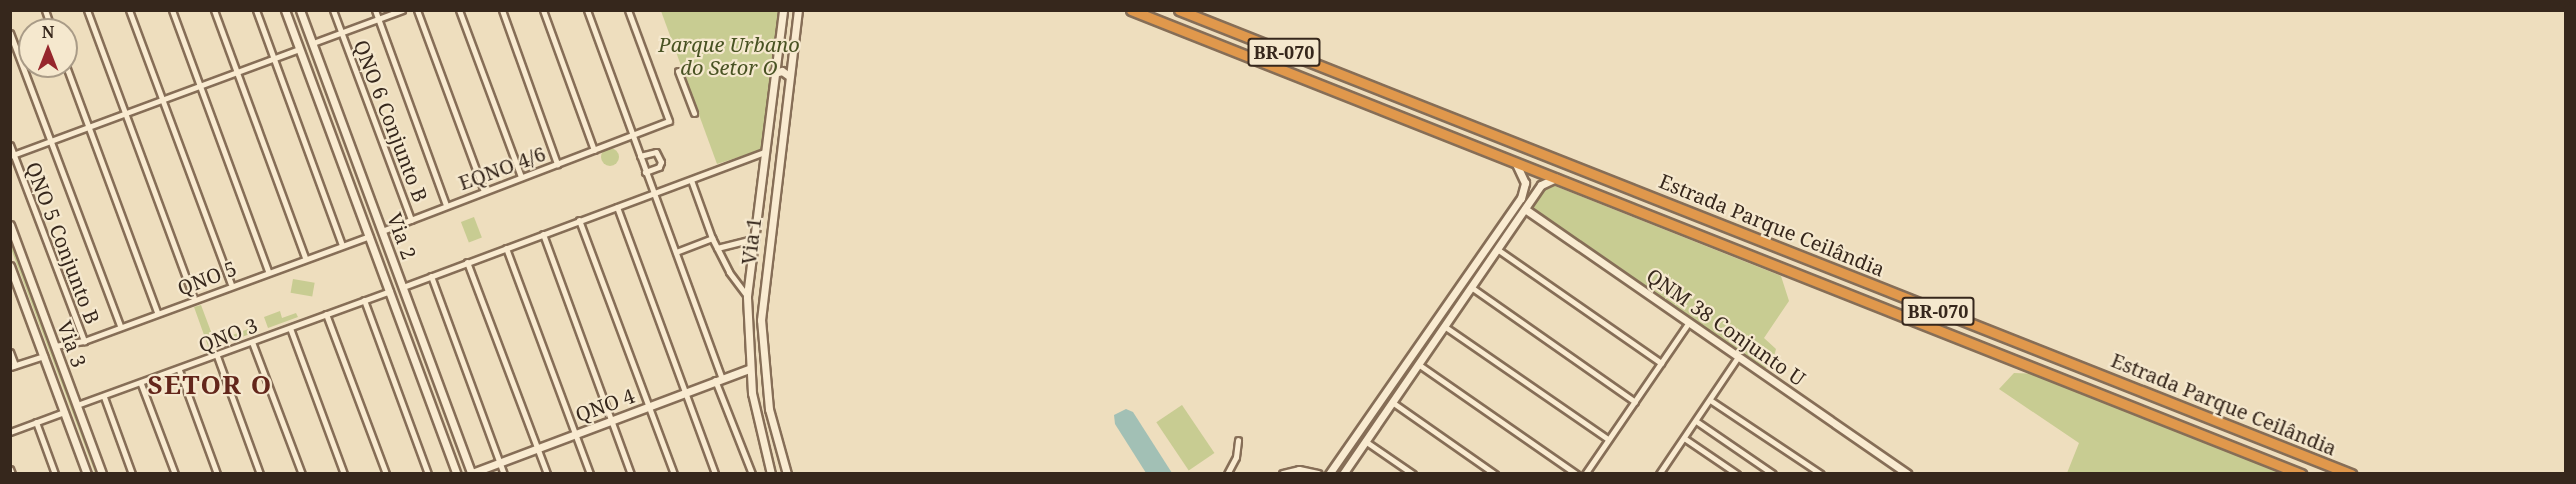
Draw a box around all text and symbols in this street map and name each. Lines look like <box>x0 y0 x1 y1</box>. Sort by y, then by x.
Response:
north arrow <box>18 18 78 78</box>
text: N <box>42 21 54 43</box>
park label: Parque Urbano do Setor O <box>658 33 800 80</box>
street label: QNO 6 Conjunto B <box>349 37 433 205</box>
road number: BR-070 <box>1246 37 1322 67</box>
street label: EQNO 4/6 <box>455 141 549 195</box>
street label: QNO 5 Conjunto B <box>21 159 105 327</box>
street label: Estrada Parque Ceilândia <box>1656 169 1888 281</box>
street label: Via 2 <box>383 210 421 262</box>
street label: Via 1 <box>736 216 766 266</box>
street label: QNO 5 <box>174 256 240 300</box>
street label: QNM 38 Conjunto U <box>1642 263 1810 391</box>
road number: BR-070 <box>1900 296 1976 326</box>
street label: QNO 3 <box>195 313 261 357</box>
street label: Via 3 <box>53 318 91 370</box>
street label: Estrada Parque Ceilândia <box>2108 348 2340 460</box>
district label: SETOR O <box>147 369 273 401</box>
street label: QNO 4 <box>572 383 638 427</box>

